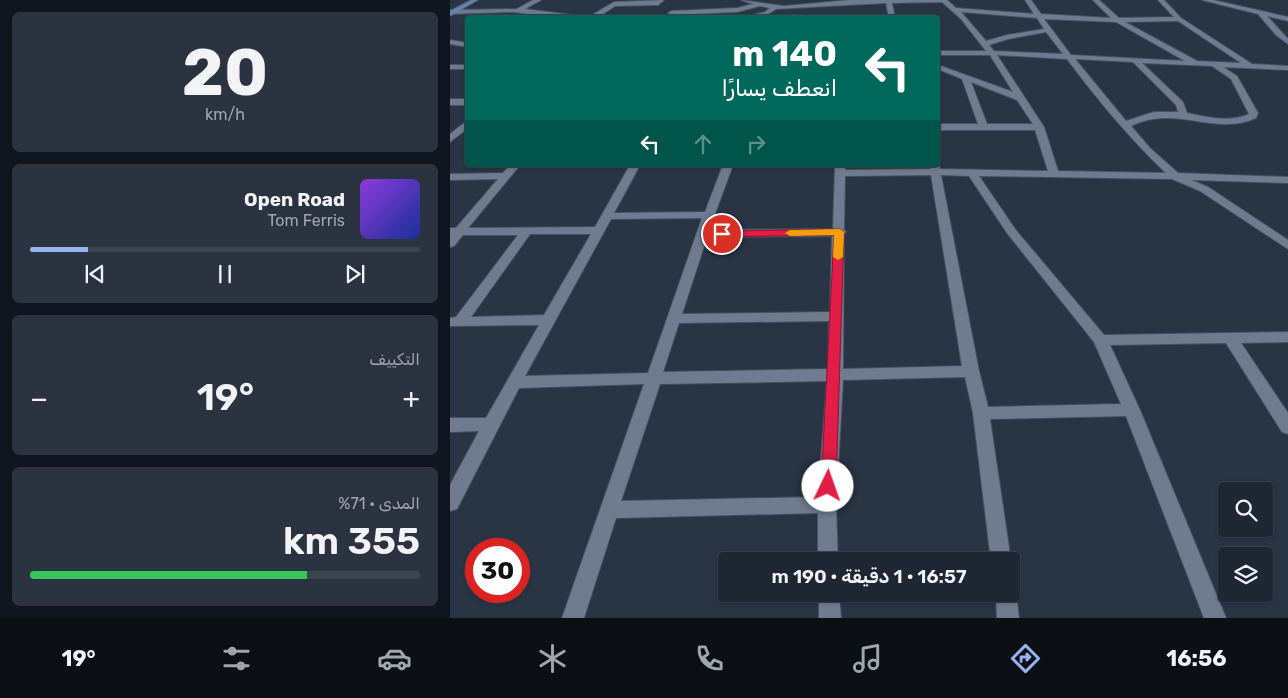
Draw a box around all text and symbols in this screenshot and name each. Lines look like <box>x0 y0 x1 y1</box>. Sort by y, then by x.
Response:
text: 140 m <box>732 33 837 75</box>
text: 20 <box>182 34 268 111</box>
icon: left <box>855 35 920 100</box>
text: انعطف يسارًا <box>721 75 837 102</box>
text: km/h <box>205 105 245 124</box>
icon: left <box>636 130 664 158</box>
icon: ahead <box>689 130 717 158</box>
icon: right <box>742 130 770 158</box>
text: Open Road <box>244 188 345 211</box>
text: Tom Ferris <box>268 211 345 230</box>
pin <box>701 213 743 255</box>
icon: arrive <box>708 220 736 248</box>
icon: previous <box>81 260 109 288</box>
icon: pause <box>211 260 239 288</box>
icon: next <box>341 260 369 288</box>
text: التكييف <box>369 350 420 369</box>
text: 19° <box>197 374 254 420</box>
text: − <box>30 382 48 415</box>
text: + <box>403 382 420 415</box>
position arrow <box>801 459 853 511</box>
map controls <box>1218 482 1273 602</box>
button: search <box>1218 482 1273 537</box>
text: المدى · 71% <box>338 494 420 513</box>
text: 355 km <box>283 518 420 564</box>
speed limit sign: 30 <box>465 538 530 603</box>
button: layers <box>1218 547 1273 602</box>
text: 16:57 · 1 دقيقة · 190 m <box>771 565 967 588</box>
icon: filters <box>219 641 254 676</box>
icon: car <box>377 641 412 676</box>
icon: climate <box>535 641 570 676</box>
icon: phone <box>692 641 727 676</box>
icon: music <box>850 641 885 676</box>
icon: directions <box>1008 641 1043 676</box>
text: 19° <box>62 645 96 672</box>
text: 16:56 <box>1166 645 1227 672</box>

